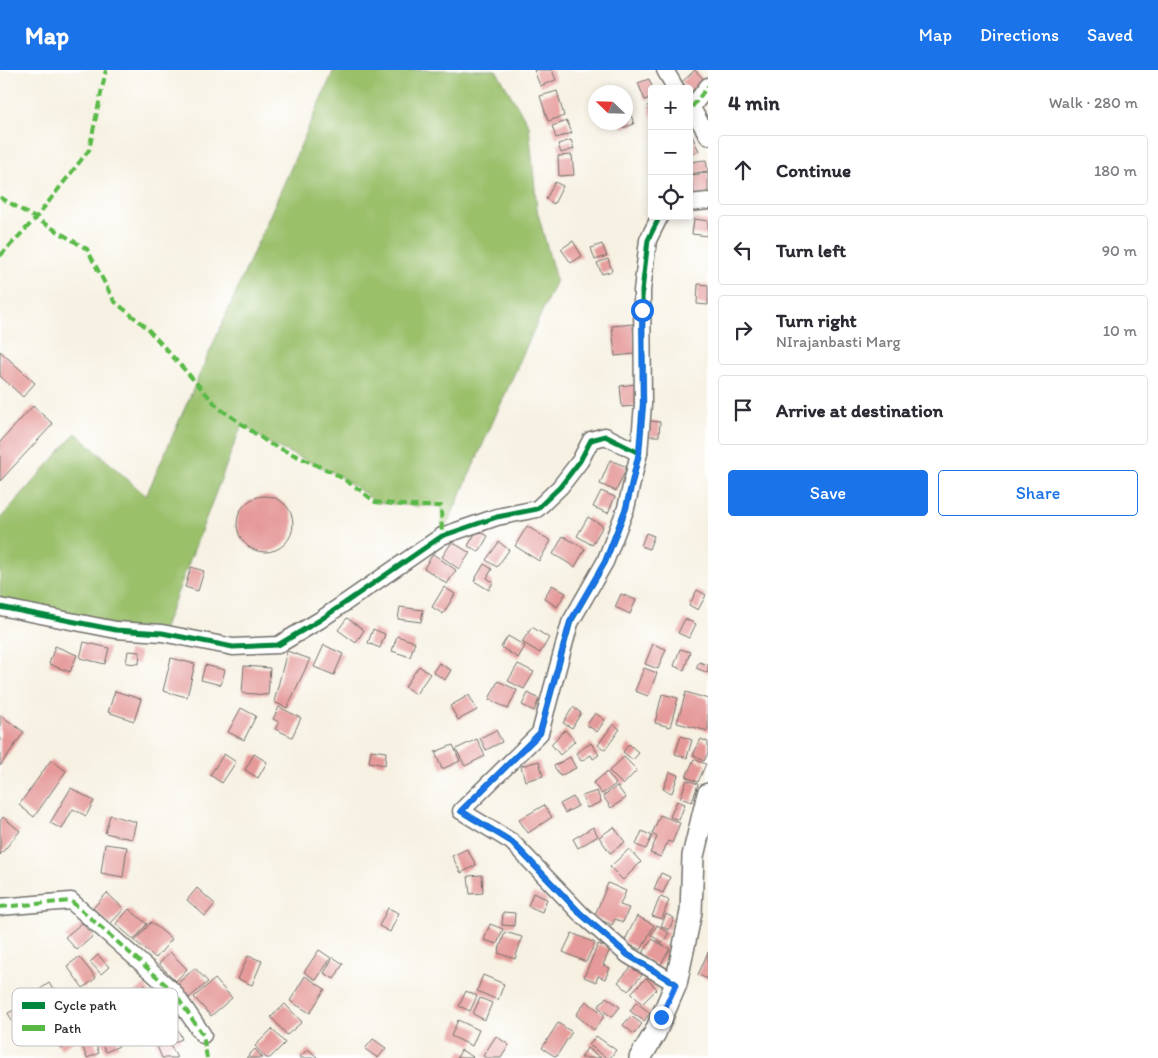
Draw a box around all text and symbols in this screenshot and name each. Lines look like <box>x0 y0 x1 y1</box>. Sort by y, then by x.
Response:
text: Map <box>25 21 69 50</box>
text: Map <box>919 24 952 46</box>
text: Directions <box>980 24 1059 46</box>
text: Saved <box>1087 24 1133 46</box>
north arrow <box>588 85 633 130</box>
map controls <box>648 85 693 220</box>
button: + <box>648 85 693 130</box>
text: 4 min <box>728 90 780 115</box>
text: Walk · 280 m <box>1049 93 1138 112</box>
button: − <box>648 130 693 175</box>
icon: ahead <box>729 156 757 184</box>
text: Continue <box>776 159 851 182</box>
text: 180 m <box>1094 161 1137 180</box>
button: locate <box>648 175 693 220</box>
icon: left <box>729 236 757 264</box>
text: Turn left <box>776 239 846 262</box>
text: 90 m <box>1102 241 1137 260</box>
route start <box>631 299 654 322</box>
text: Turn right <box>776 309 857 332</box>
icon: right <box>729 316 757 344</box>
text: 10 m <box>1103 321 1137 340</box>
text: NIrajanbasti Marg <box>776 332 901 351</box>
icon: arrive <box>729 396 757 424</box>
text: Arrive at destination <box>776 399 943 422</box>
button: Save <box>728 470 928 516</box>
button: Share <box>938 470 1138 516</box>
legend <box>12 988 178 1046</box>
text: Cycle path <box>54 997 117 1014</box>
route end <box>650 1006 673 1029</box>
text: Path <box>54 1020 81 1037</box>

